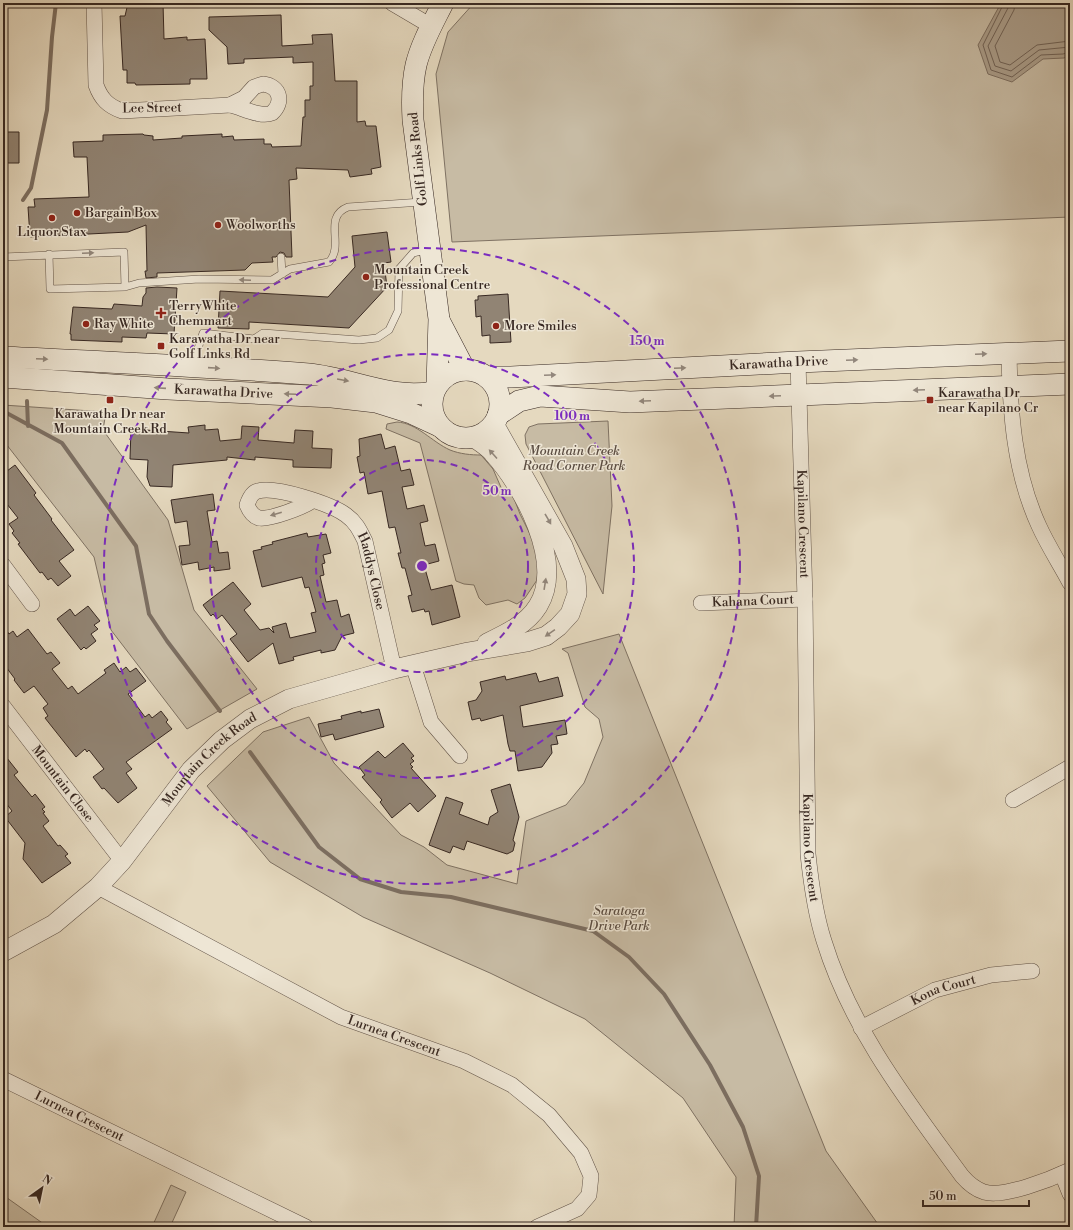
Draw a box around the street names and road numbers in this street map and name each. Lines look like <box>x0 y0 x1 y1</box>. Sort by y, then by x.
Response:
street label: Lee Street <box>122 99 182 117</box>
street label: Golf Links Road <box>405 111 431 207</box>
street label: Karawatha Drive <box>729 353 829 374</box>
street label: Karawatha Drive <box>174 381 274 402</box>
street label: Kapilano Crescent <box>793 469 812 579</box>
street label: Haddys Close <box>354 529 388 612</box>
street label: Kahana Court <box>712 591 795 611</box>
street label: Mountain Creek Road <box>159 709 260 809</box>
street label: Mountain Close <box>28 742 97 826</box>
street label: Kapilano Crescent <box>799 793 822 904</box>
street label: Kona Court <box>908 971 978 1009</box>
street label: Lurnea Crescent <box>345 1012 443 1060</box>
street label: Lurnea Crescent <box>32 1088 127 1145</box>

